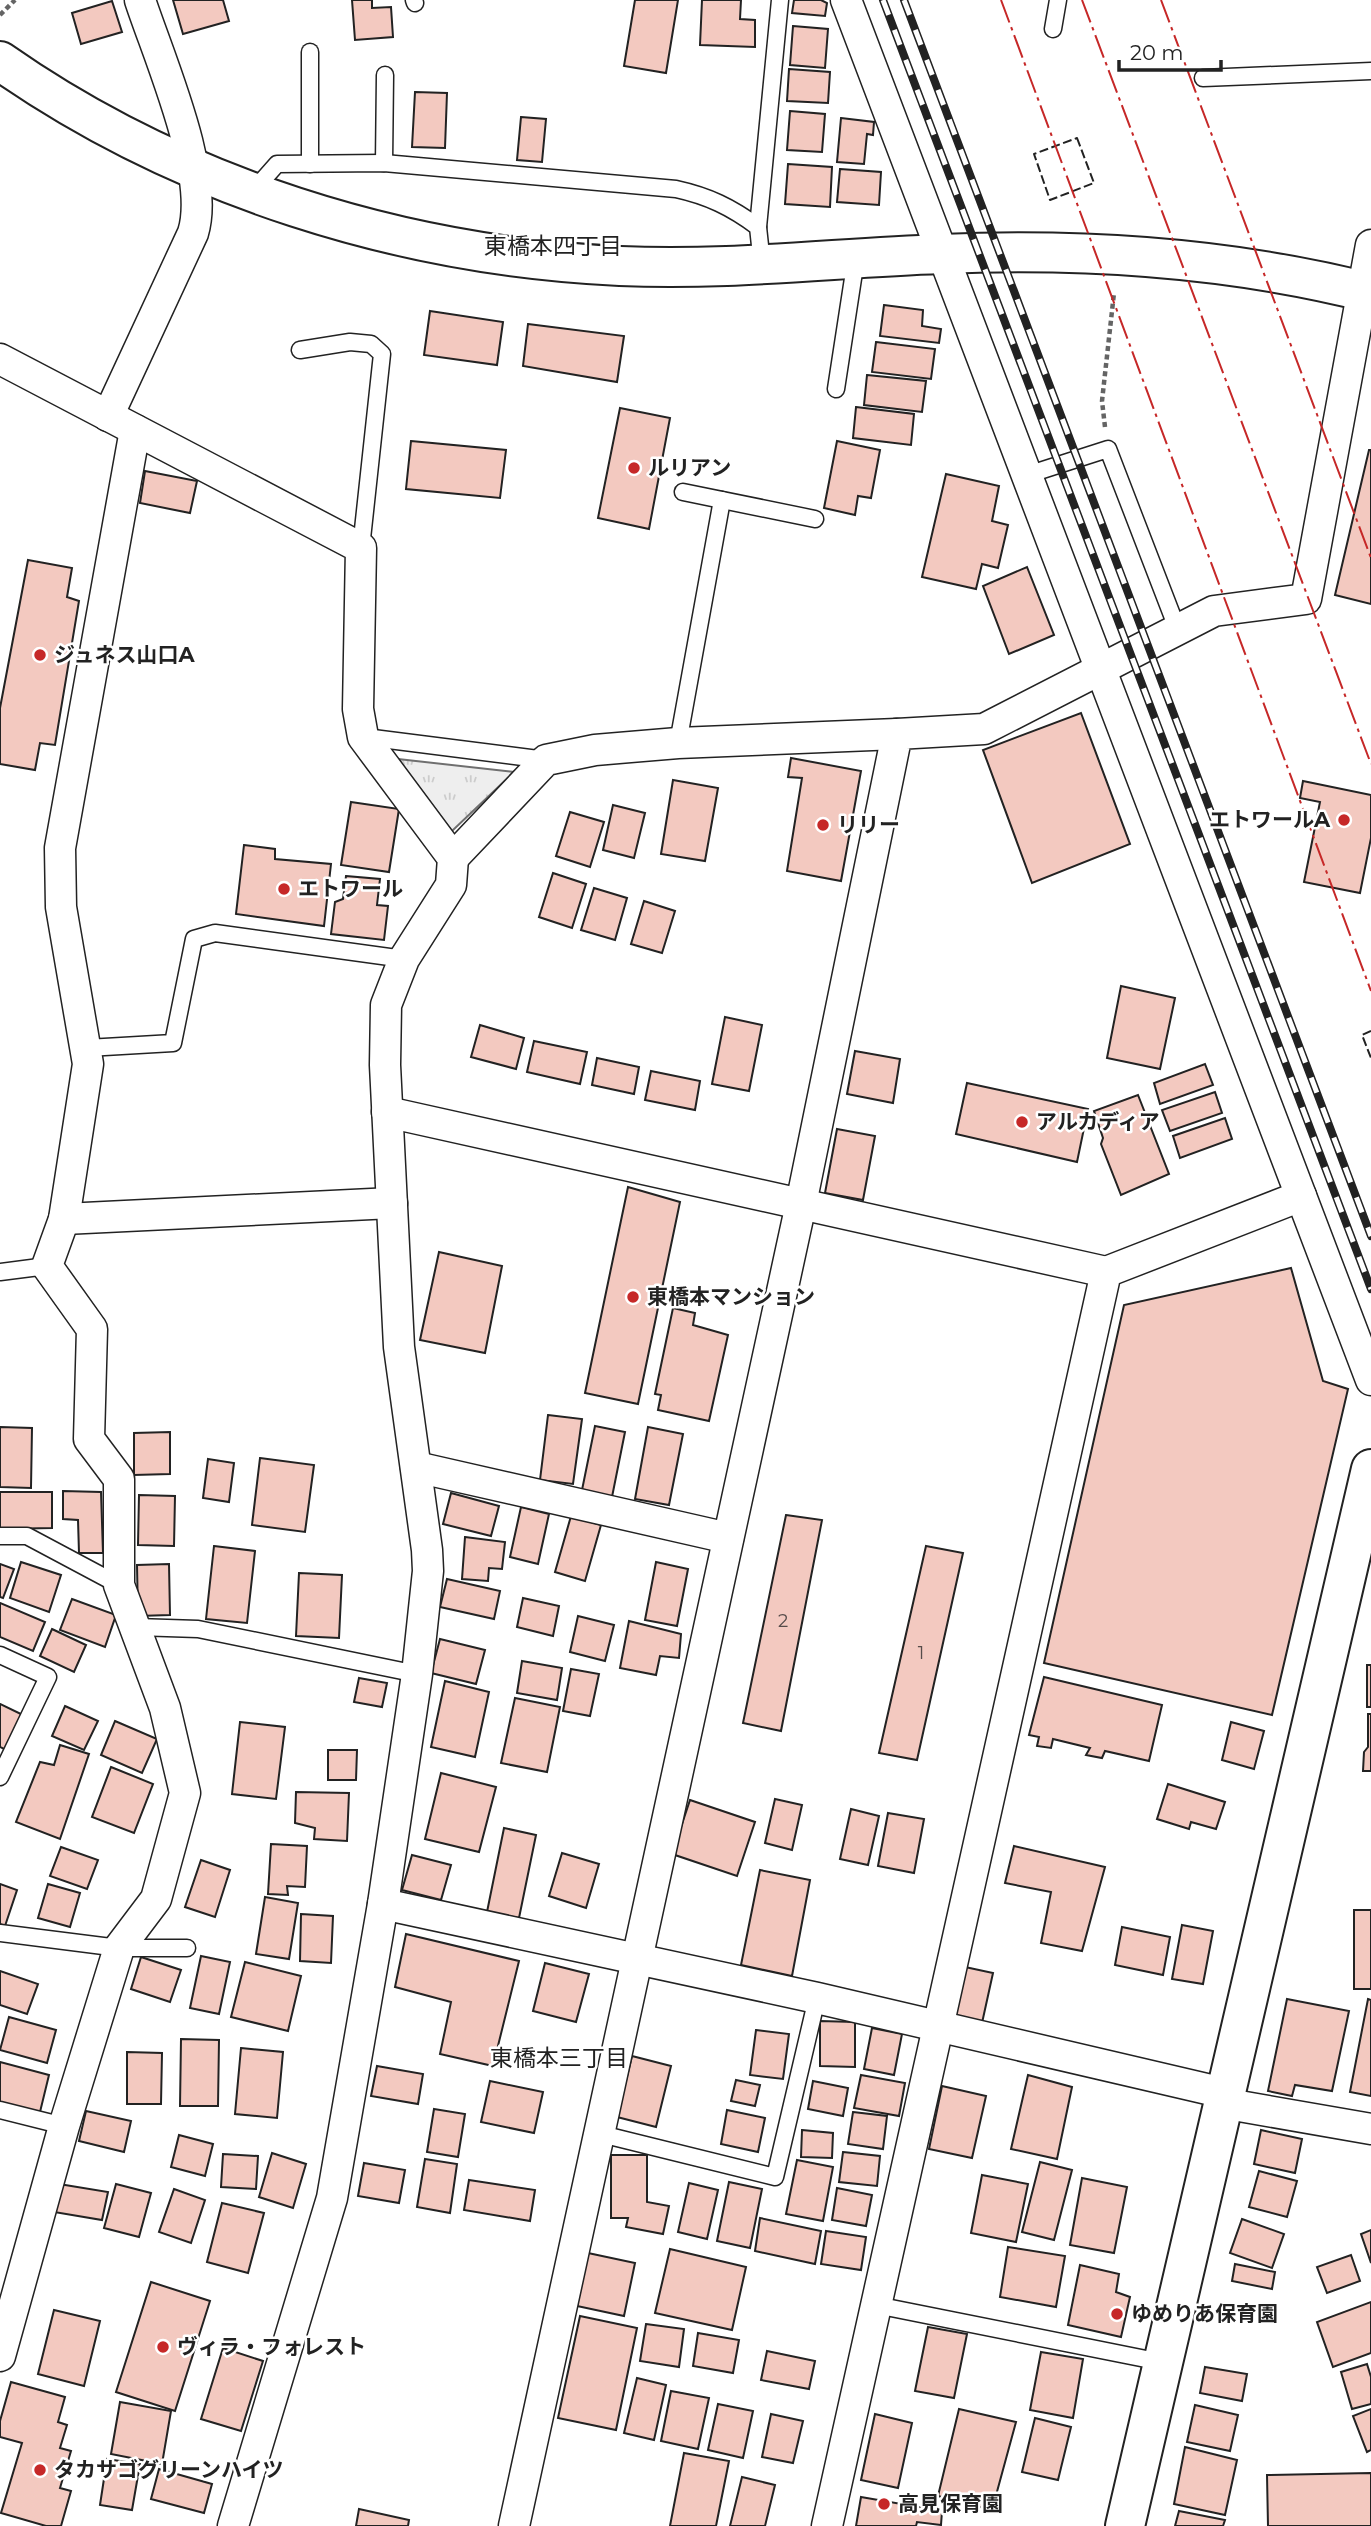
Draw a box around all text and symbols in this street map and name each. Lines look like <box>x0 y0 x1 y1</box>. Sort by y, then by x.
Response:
scale bar <box>1119 28 1220 72</box>
text: 20 m <box>1130 40 1184 65</box>
district label: 東橋本四丁目 <box>484 232 622 260</box>
place label: ルリアン <box>648 455 731 480</box>
marker: ルリアン <box>626 460 642 476</box>
place label: ジュネス山口A <box>54 642 196 667</box>
marker: ジュネス山口A <box>32 647 48 663</box>
place label: エトワールA <box>1209 807 1331 832</box>
place label: リリー <box>837 812 900 837</box>
marker: エトワールA <box>1336 812 1352 828</box>
marker: リリー <box>815 817 831 833</box>
place label: エトワール <box>298 876 403 901</box>
marker: エトワール <box>276 881 292 897</box>
place label: アルカディア <box>1036 1109 1160 1134</box>
marker: アルカディア <box>1014 1114 1030 1130</box>
place label: 東橋本マンション <box>647 1284 815 1309</box>
marker: 東橋本マンション <box>625 1289 641 1305</box>
house number: 2 <box>778 1610 788 1632</box>
house number: 1 <box>918 1642 924 1664</box>
district label: 東橋本三丁目 <box>490 2044 628 2072</box>
place label: ゆめりあ保育園 <box>1131 2301 1278 2326</box>
marker: ゆめりあ保育園 <box>1109 2306 1125 2322</box>
place label: ヴィラ・フォレスト <box>177 2334 366 2359</box>
marker: ヴィラ・フォレスト <box>155 2339 171 2355</box>
place label: タカサゴグリーンハイツ <box>54 2457 284 2482</box>
marker: タカサゴグリーンハイツ <box>32 2462 48 2478</box>
place label: 高見保育園 <box>898 2491 1003 2516</box>
marker: 高見保育園 <box>876 2496 892 2512</box>

